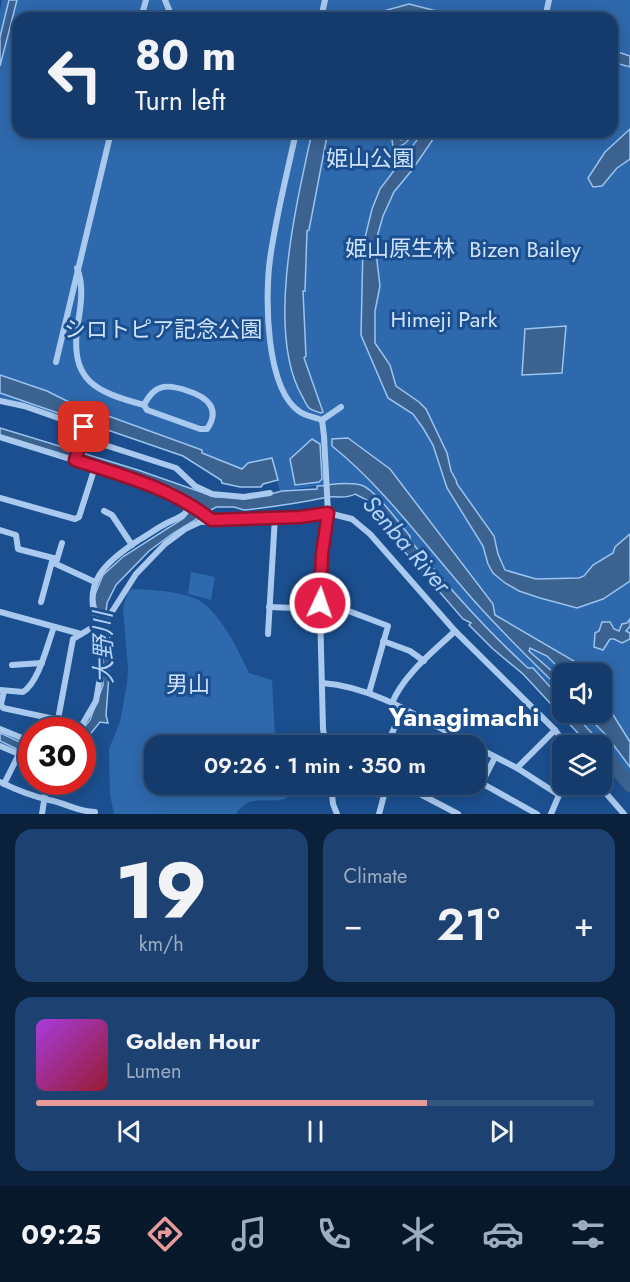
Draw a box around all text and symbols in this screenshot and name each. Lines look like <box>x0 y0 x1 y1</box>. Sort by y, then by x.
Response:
text: 80 m <box>135 25 236 86</box>
icon: left <box>36 36 114 114</box>
text: Turn left <box>135 81 225 120</box>
park label: 姫山公園 <box>326 142 414 174</box>
park label: 姫山原生林 <box>345 232 455 264</box>
park label: Bizen Bailey <box>469 233 581 265</box>
park label: Himeji Park <box>391 303 498 335</box>
park label: シロトピア記念公園 <box>64 313 262 345</box>
pin <box>58 401 109 452</box>
icon: arrive <box>67 410 100 443</box>
water label: Senba River <box>355 487 461 602</box>
position arrow <box>288 571 352 635</box>
water label: 大野川 <box>85 609 121 684</box>
map controls <box>552 663 612 795</box>
button: sound <box>552 663 612 723</box>
park label: 男山 <box>166 668 210 700</box>
district label: Yanagimachi <box>388 698 539 736</box>
speed limit sign: 30 <box>18 717 96 795</box>
button: layers <box>552 735 612 795</box>
text: 09:26 · 1 min · 350 m <box>204 749 426 781</box>
text: 19 <box>115 835 207 947</box>
text: Climate <box>344 862 407 891</box>
text: 21° <box>437 892 500 957</box>
text: − <box>344 901 363 948</box>
text: + <box>574 901 594 948</box>
text: km/h <box>139 930 184 959</box>
text: Golden Hour <box>126 1025 260 1057</box>
text: Lumen <box>126 1057 182 1086</box>
icon: previous <box>113 1115 146 1148</box>
icon: pause <box>299 1115 332 1148</box>
icon: next <box>485 1115 518 1148</box>
icon: directions <box>144 1213 186 1255</box>
icon: music <box>228 1213 270 1255</box>
icon: phone <box>313 1213 355 1255</box>
icon: climate <box>397 1213 439 1255</box>
icon: car <box>482 1213 524 1255</box>
icon: filters <box>567 1213 609 1255</box>
text: 09:25 <box>21 1215 101 1254</box>

